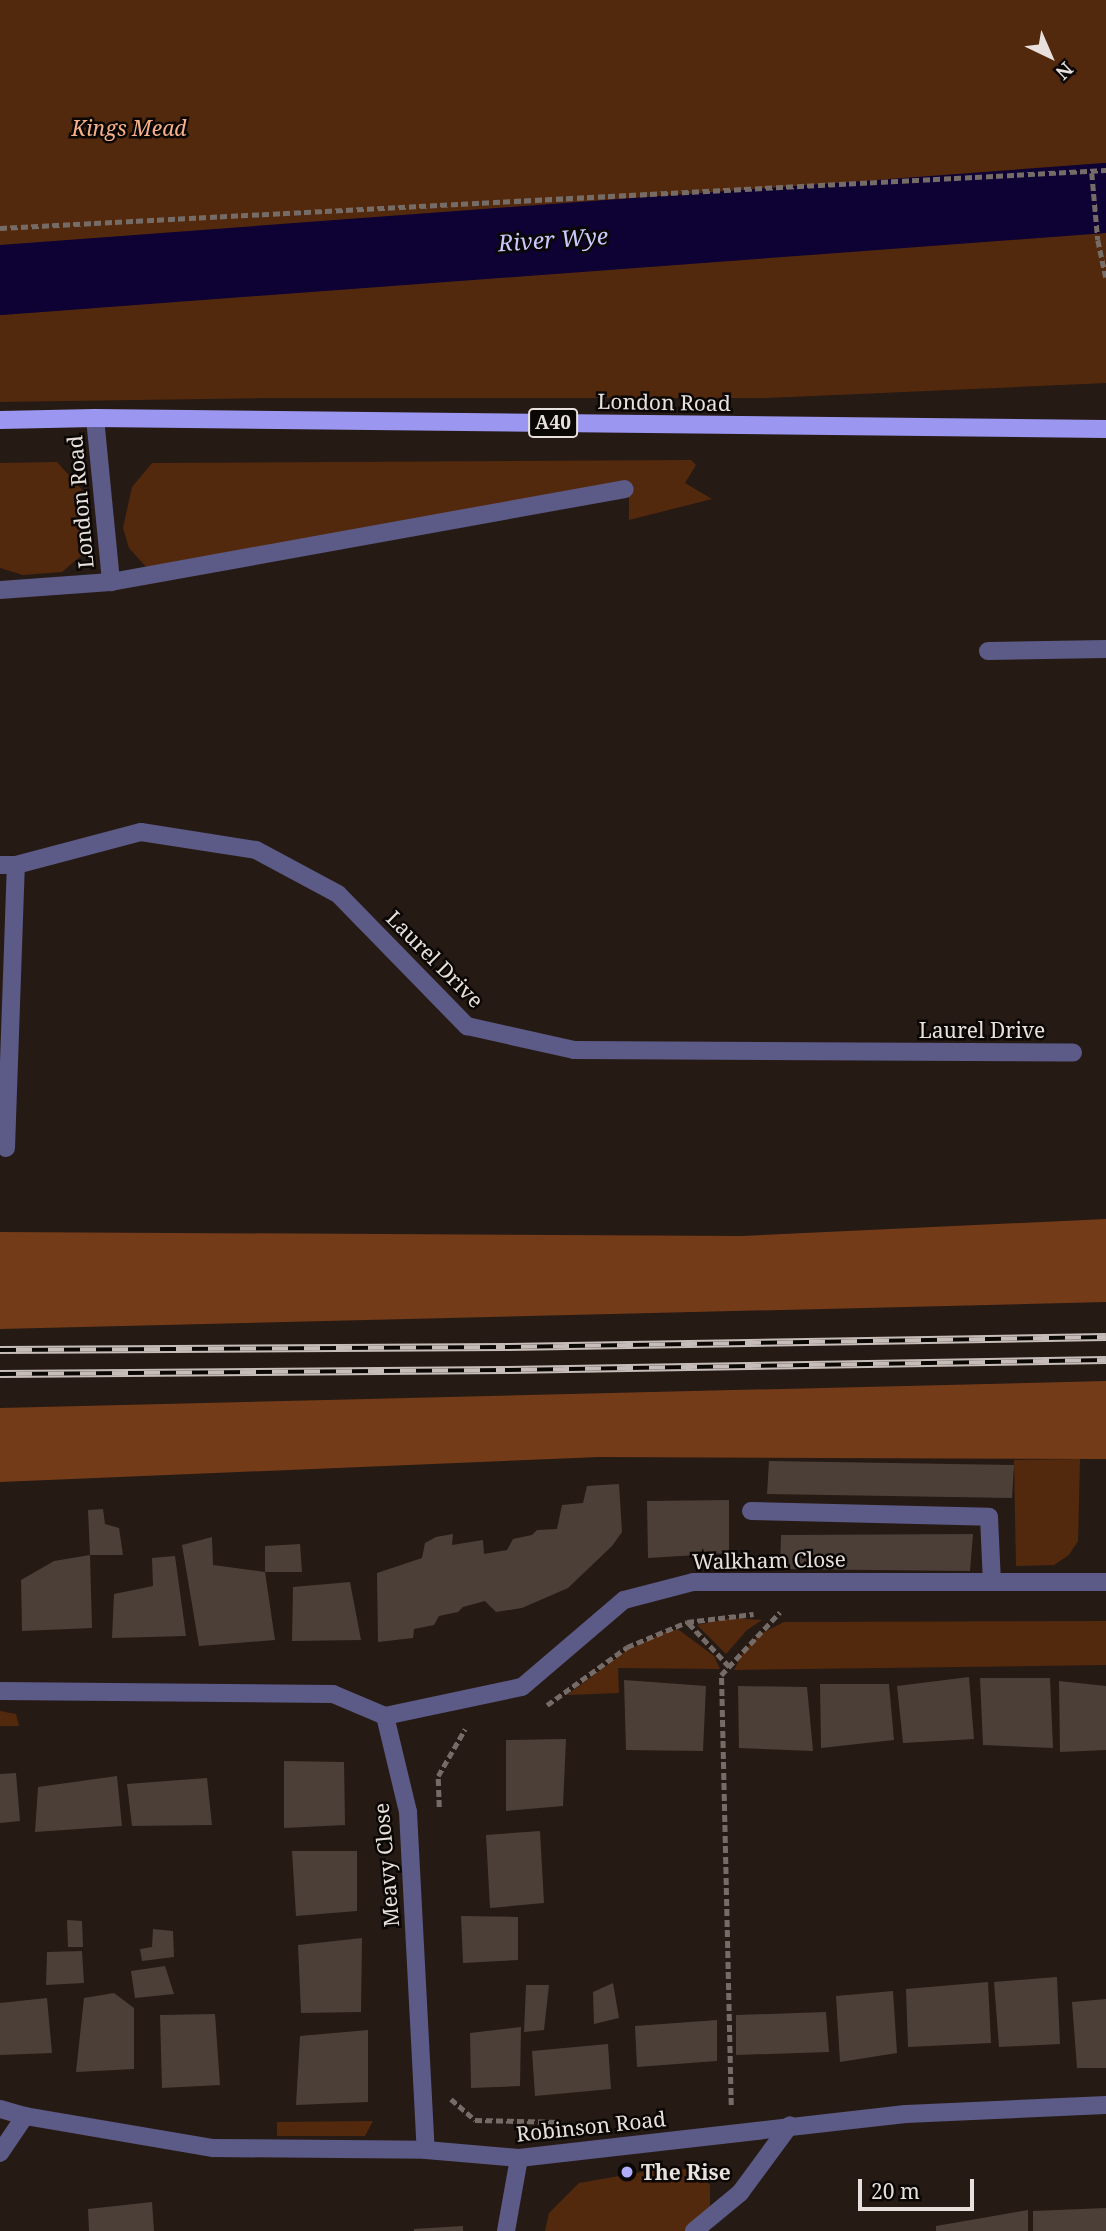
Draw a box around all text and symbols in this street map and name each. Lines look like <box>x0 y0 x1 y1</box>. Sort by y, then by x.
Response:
north arrow <box>1015 21 1085 91</box>
text: N <box>1050 57 1079 86</box>
park label: Kings Mead <box>72 115 186 141</box>
water label: River Wye <box>497 221 609 257</box>
street label: London Road <box>597 388 731 416</box>
road number: A40 <box>527 408 579 438</box>
street label: London Road <box>62 434 98 570</box>
street label: Laurel Drive <box>381 905 489 1013</box>
street label: Laurel Drive <box>919 1017 1045 1043</box>
street label: Walkham Close <box>692 1546 846 1574</box>
street label: Meavy Close <box>368 1802 404 1928</box>
street label: Robinson Road <box>515 2106 667 2146</box>
place label: The Rise <box>641 2159 731 2185</box>
marker: The Rise <box>619 2164 635 2180</box>
scale bar <box>861 2164 976 2208</box>
text: 20 m <box>871 2177 920 2205</box>

